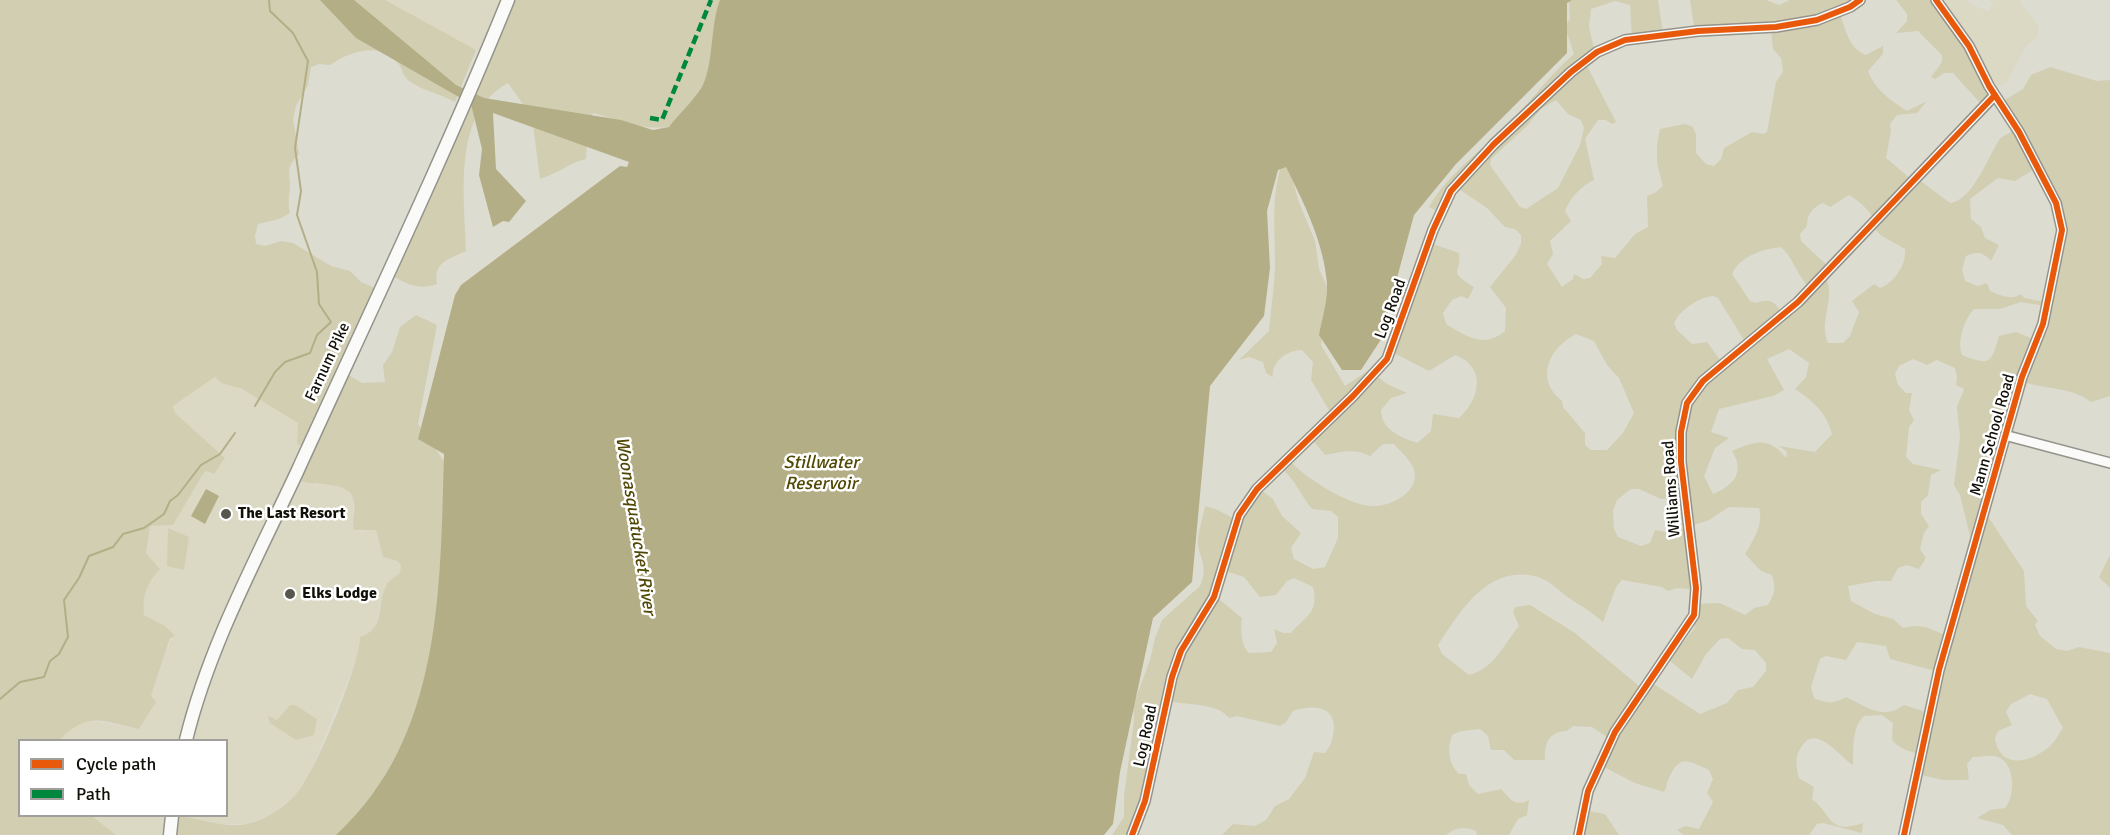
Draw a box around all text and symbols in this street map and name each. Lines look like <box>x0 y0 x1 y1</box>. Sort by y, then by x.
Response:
street label: Log Road <box>1371 276 1411 342</box>
street label: Farnum Pike <box>301 320 355 404</box>
street label: Mann School Road <box>1966 372 2020 498</box>
water label: Woonasquatucket River <box>610 435 660 617</box>
street label: Williams Road <box>1659 440 1685 538</box>
water label: Stillwater Reservoir <box>783 452 859 494</box>
place label: The Last Resort <box>238 504 345 524</box>
marker: The Last Resort <box>219 507 233 521</box>
place label: Elks Lodge <box>302 584 377 604</box>
marker: Elks Lodge <box>283 587 297 601</box>
street label: Log Road <box>1130 703 1162 769</box>
legend <box>18 739 228 817</box>
text: Cycle path <box>76 753 156 775</box>
text: Path <box>76 783 111 805</box>

